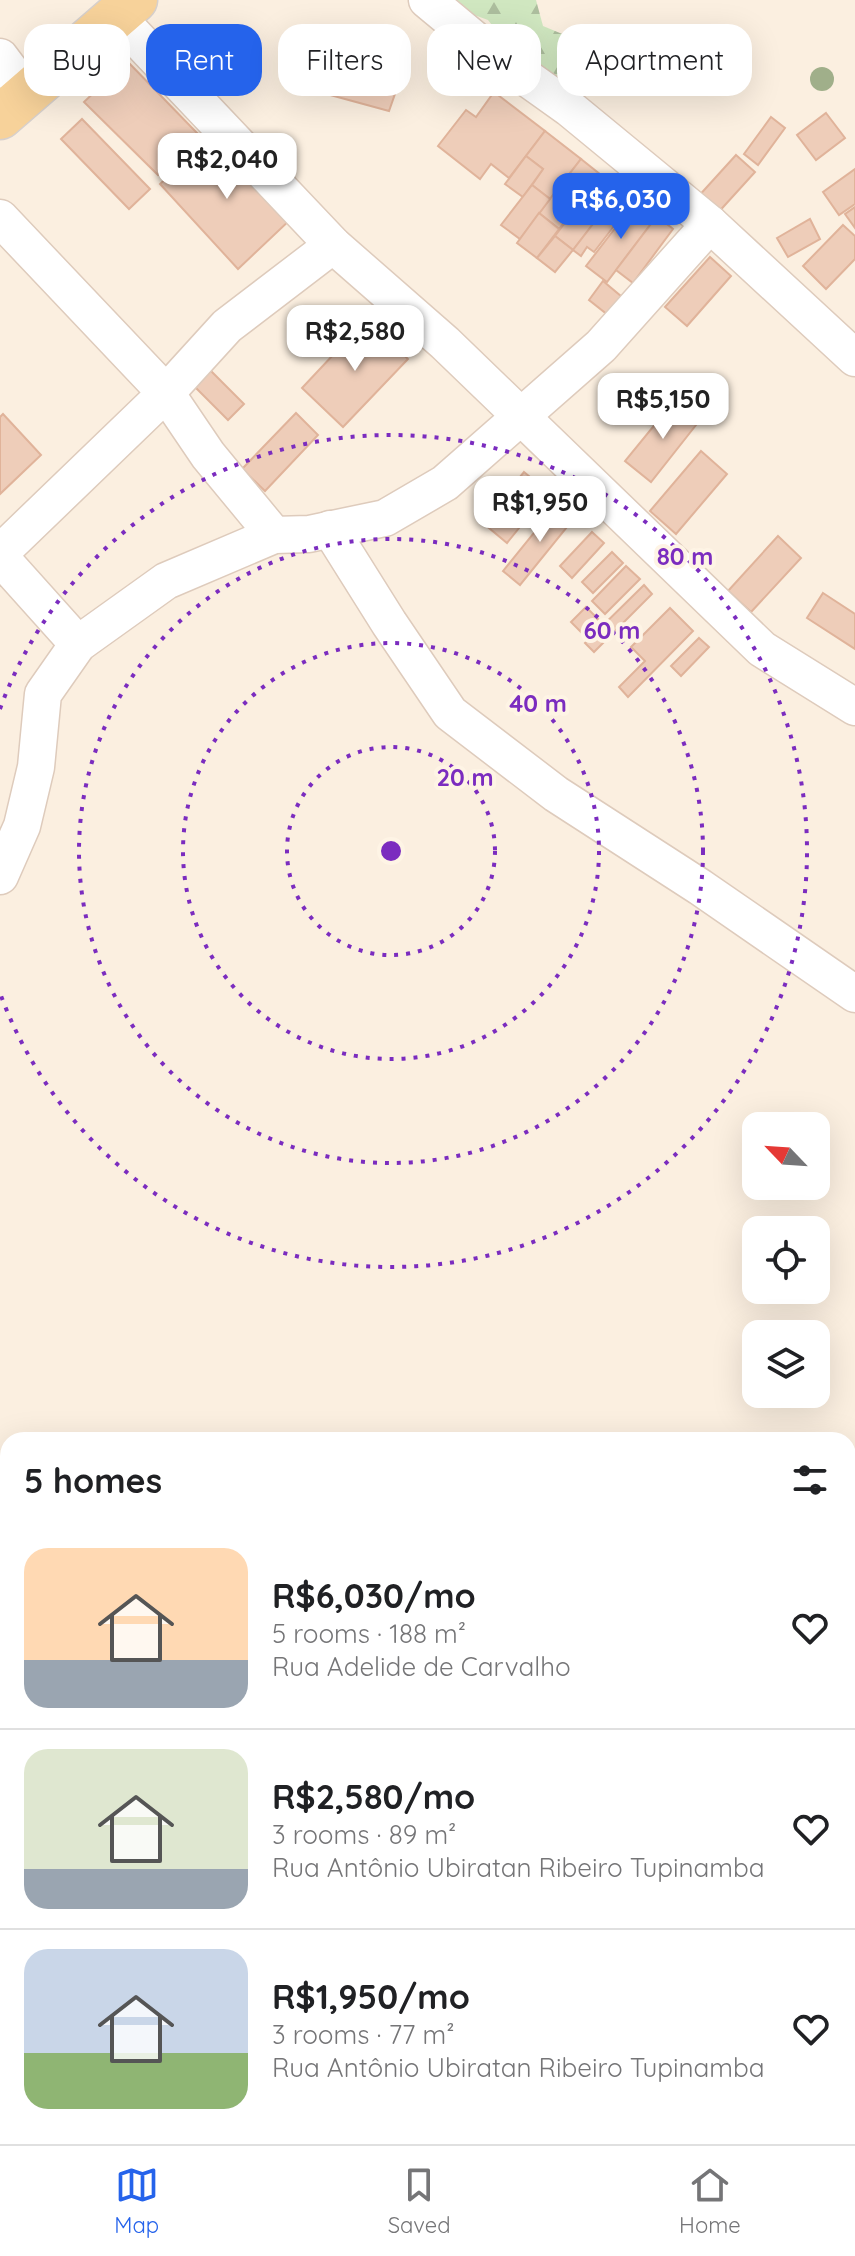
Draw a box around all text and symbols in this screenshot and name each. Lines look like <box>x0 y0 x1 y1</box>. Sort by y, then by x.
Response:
chip: Buy <box>24 24 130 96</box>
chip: Rent <box>146 24 262 96</box>
chip: Filters <box>278 24 411 96</box>
chip: New <box>427 24 541 96</box>
chip: Apartment <box>557 24 752 96</box>
pin: R$2,040 <box>153 133 301 201</box>
text: R$2,040 <box>176 142 278 175</box>
pin: R$6,030 <box>547 173 695 241</box>
text: R$6,030 <box>571 182 671 215</box>
pin: R$2,580 <box>281 305 429 373</box>
text: R$2,580 <box>305 314 405 347</box>
pin: R$5,150 <box>589 373 737 441</box>
text: R$5,150 <box>616 382 710 415</box>
pin: R$1,950 <box>466 476 614 544</box>
text: R$1,950 <box>492 485 588 518</box>
text: 80 m <box>657 541 713 571</box>
text: 60 m <box>584 615 640 645</box>
text: 40 m <box>509 688 567 718</box>
text: 20 m <box>436 762 494 792</box>
centre of rings <box>377 837 405 865</box>
north arrow <box>742 1112 830 1200</box>
map controls <box>742 1112 830 1408</box>
button: locate <box>742 1216 830 1304</box>
button: layers <box>742 1320 830 1408</box>
icon: filters <box>788 1458 832 1502</box>
text: 5 homes <box>24 1459 162 1502</box>
text: R$6,030/mo <box>272 1574 476 1617</box>
icon: home <box>88 1580 184 1676</box>
icon: heart <box>788 1606 832 1650</box>
text: 5 rooms · 188 m² <box>272 1617 466 1650</box>
text: Rua Adelide de Carvalho <box>272 1650 571 1683</box>
text: R$2,580/mo <box>272 1775 475 1818</box>
icon: home <box>88 1781 184 1877</box>
icon: heart <box>789 1807 833 1851</box>
text: 3 rooms · 89 m² <box>272 1818 456 1851</box>
text: Rua Antônio Ubiratan Ribeiro Tupinamba <box>272 1851 765 1884</box>
text: R$1,950/mo <box>272 1975 470 2018</box>
icon: home <box>88 1981 184 2077</box>
icon: heart <box>789 2007 833 2051</box>
text: 3 rooms · 77 m² <box>272 2018 454 2051</box>
text: Rua Antônio Ubiratan Ribeiro Tupinamba <box>272 2051 765 2084</box>
tab: Map <box>114 2163 159 2239</box>
tab: Saved <box>388 2163 450 2239</box>
tab: Home <box>679 2163 741 2239</box>

